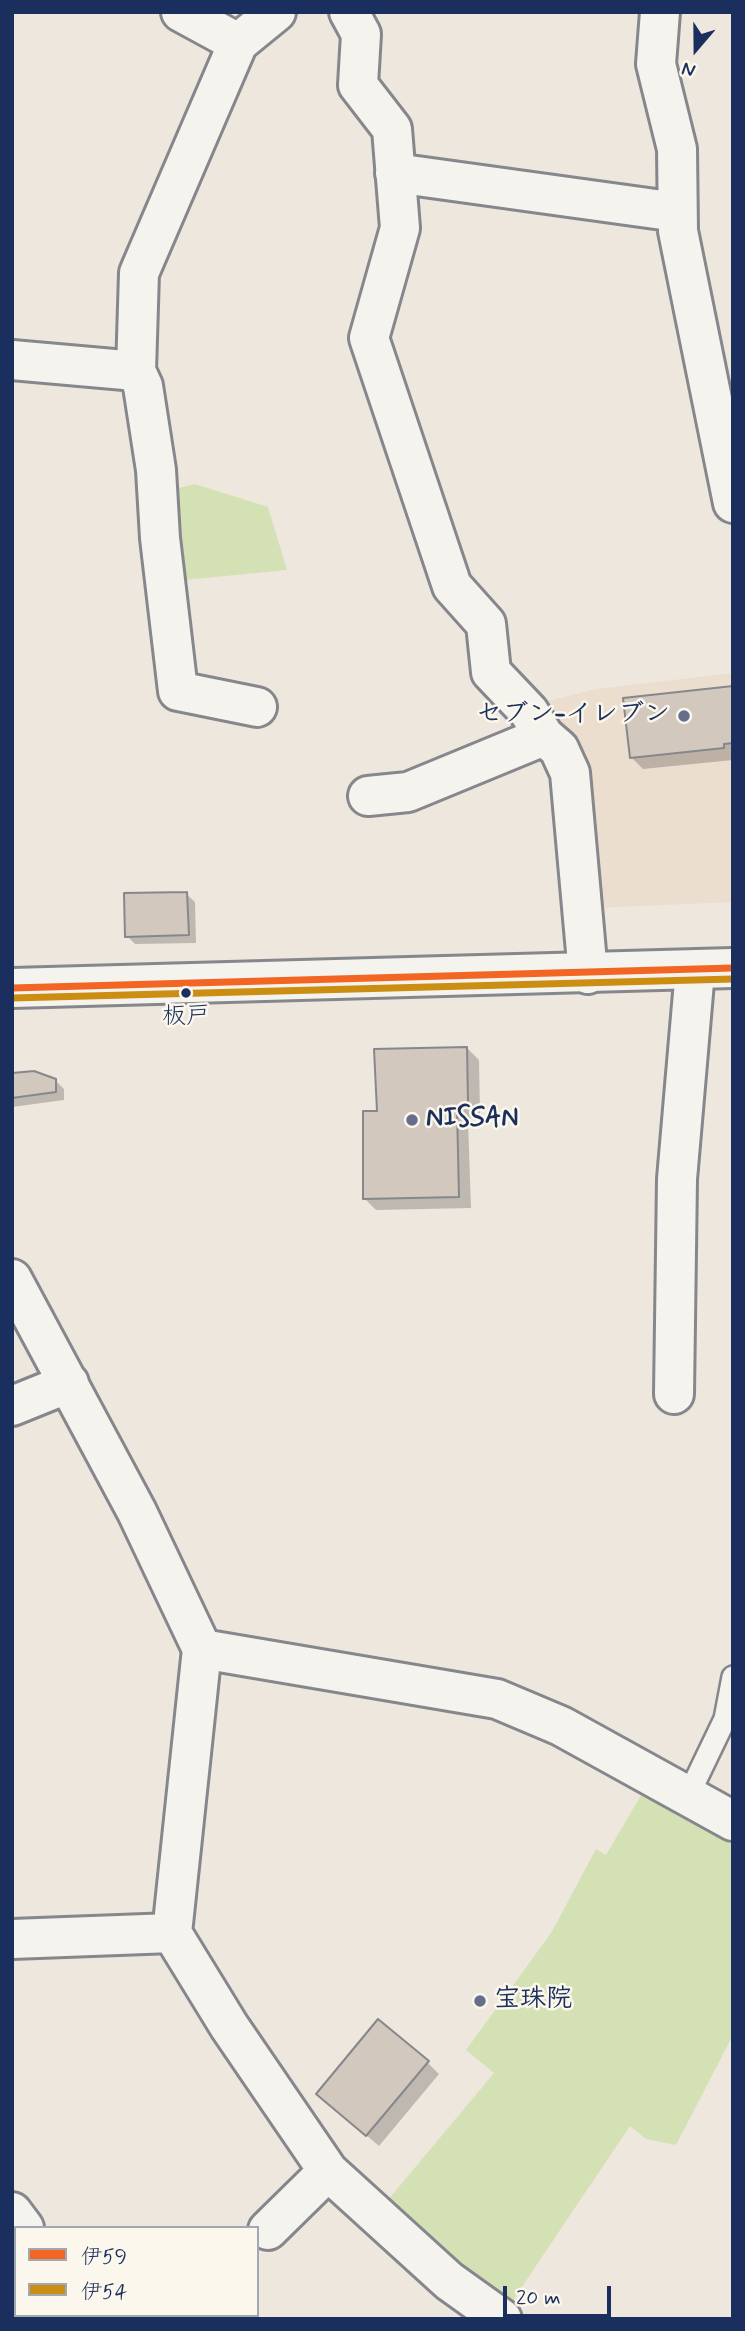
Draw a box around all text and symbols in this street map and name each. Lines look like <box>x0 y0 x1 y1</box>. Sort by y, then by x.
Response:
north arrow <box>661 14 731 84</box>
text: N <box>678 55 699 83</box>
place label: セブン-イレブン <box>476 700 670 732</box>
marker: セブン-イレブン <box>676 708 692 724</box>
marker: 板戸 <box>179 986 193 1000</box>
place label: 板戸 <box>162 1004 210 1032</box>
place label: NISSAN <box>426 1104 519 1136</box>
marker: NISSAN <box>404 1112 420 1128</box>
place label: 宝珠院 <box>494 1985 572 2017</box>
marker: 宝珠院 <box>472 1993 488 2009</box>
legend <box>14 2226 259 2317</box>
text: 伊59 <box>81 2243 127 2271</box>
scale bar <box>507 2272 616 2316</box>
text: 伊54 <box>81 2278 127 2306</box>
text: 20 m <box>516 2284 561 2312</box>

